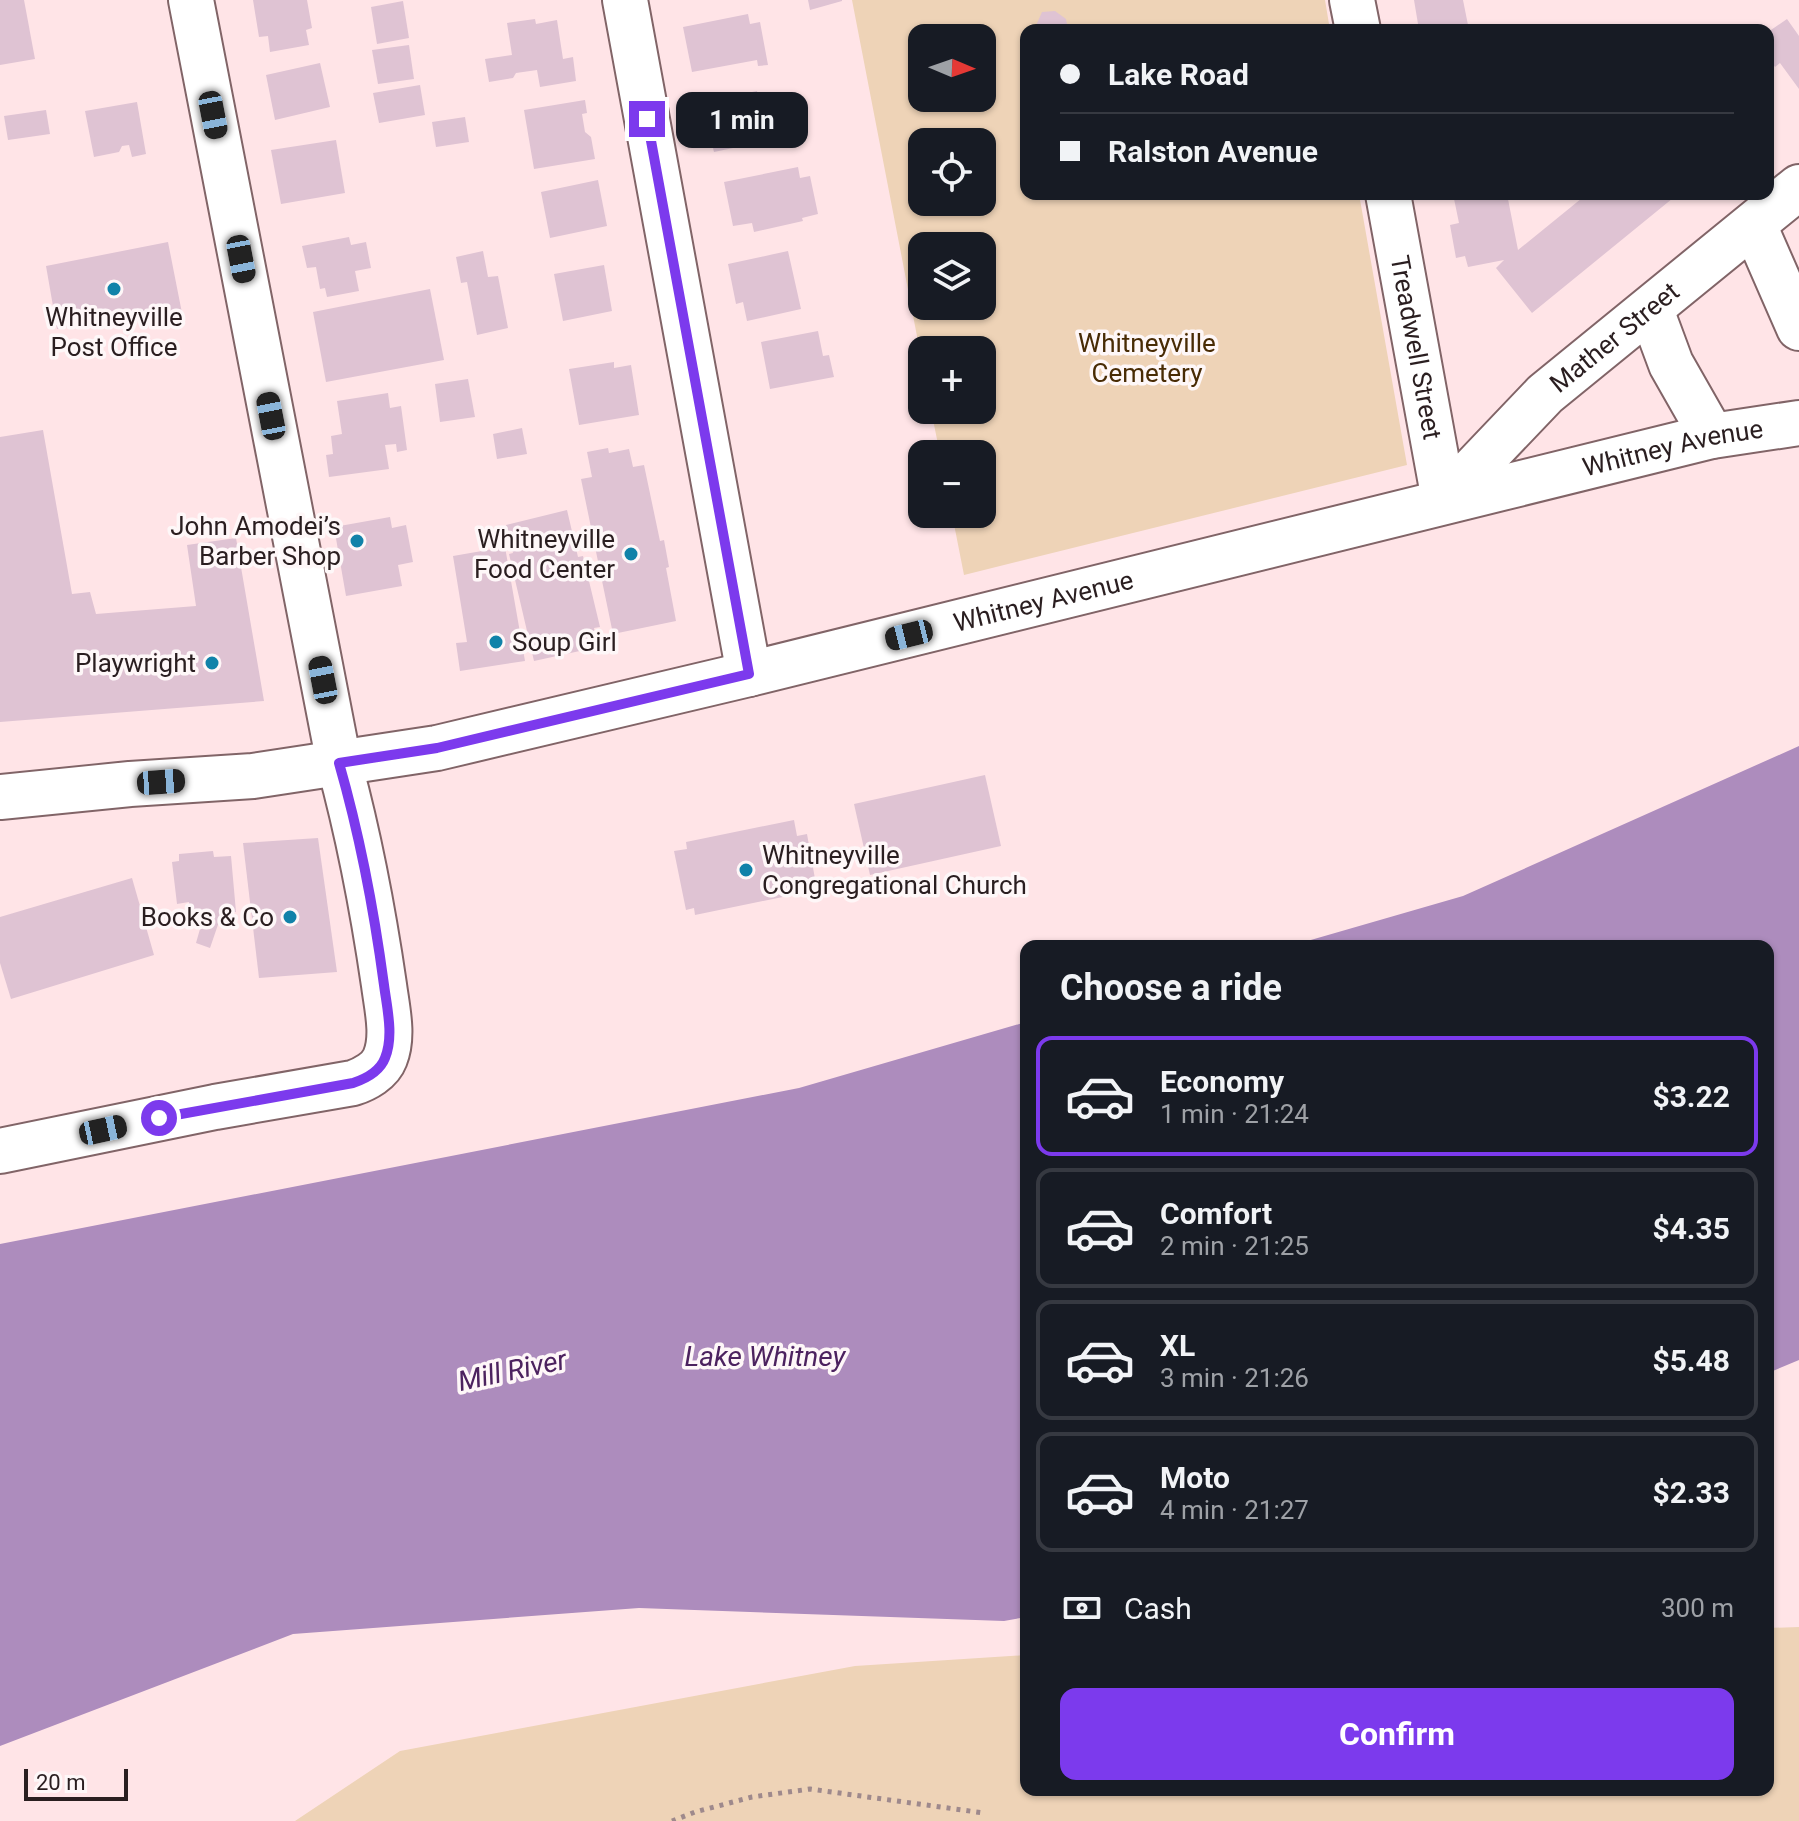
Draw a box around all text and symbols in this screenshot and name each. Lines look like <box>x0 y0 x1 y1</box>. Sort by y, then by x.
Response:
north arrow <box>908 24 996 112</box>
map controls <box>908 24 996 528</box>
text: Lake Road <box>1108 57 1249 92</box>
car <box>197 89 229 141</box>
callout: 1 min <box>675 91 807 147</box>
route end <box>629 101 665 137</box>
text: 1 min <box>709 105 775 135</box>
button: locate <box>908 128 996 216</box>
text: Ralston Avenue <box>1108 134 1318 169</box>
button: layers <box>908 232 996 320</box>
car <box>225 233 257 285</box>
street label: Treadwell Street <box>1385 253 1448 442</box>
street label: Mather Street <box>1544 276 1685 399</box>
marker: Whitneyville Post Office <box>105 280 123 298</box>
place label: Whitneyville Post Office <box>45 302 183 362</box>
park label: Whitneyville Cemetery <box>1078 328 1216 388</box>
button: + <box>908 336 996 424</box>
car <box>255 390 287 442</box>
street label: Whitney Avenue <box>1580 414 1765 482</box>
button: − <box>908 440 996 528</box>
place label: John Amodei’s Barber Shop <box>170 511 341 571</box>
place label: Whitneyville Food Center <box>474 524 615 584</box>
marker: John Amodei’s Barber Shop <box>348 532 366 550</box>
marker: Whitneyville Food Center <box>622 545 640 563</box>
street label: Whitney Avenue <box>951 565 1136 638</box>
car <box>883 618 935 652</box>
place label: Soup Girl <box>512 627 617 657</box>
marker: Soup Girl <box>487 633 505 651</box>
place label: Playwright <box>75 648 196 678</box>
marker: Playwright <box>203 654 221 672</box>
car <box>307 654 339 706</box>
car <box>136 768 186 796</box>
place label: Whitneyville Congregational Church <box>762 840 1027 900</box>
marker: Whitneyville Congregational Church <box>737 861 755 879</box>
place label: Books & Co <box>141 902 274 932</box>
marker: Books & Co <box>281 908 299 926</box>
text: Choose a ride <box>1060 967 1282 1009</box>
icon: car <box>1064 1060 1136 1132</box>
text: Economy <box>1160 1064 1284 1099</box>
text: $3.22 <box>1652 1079 1730 1114</box>
text: 1 min · 21:24 <box>1160 1099 1309 1129</box>
route start <box>141 1100 177 1136</box>
car <box>77 1113 129 1147</box>
icon: car <box>1064 1192 1136 1264</box>
text: Comfort <box>1160 1196 1272 1231</box>
text: $4.35 <box>1652 1211 1730 1246</box>
text: 2 min · 21:25 <box>1160 1231 1309 1261</box>
icon: car <box>1064 1324 1136 1396</box>
text: XL <box>1160 1328 1195 1363</box>
water label: Lake Whitney <box>685 1340 847 1373</box>
water label: Mill River <box>455 1343 570 1398</box>
text: $5.48 <box>1652 1343 1730 1378</box>
text: 3 min · 21:26 <box>1160 1363 1309 1393</box>
icon: car <box>1064 1456 1136 1528</box>
text: Moto <box>1160 1460 1230 1495</box>
text: $2.33 <box>1652 1475 1730 1510</box>
text: 4 min · 21:27 <box>1160 1495 1309 1525</box>
icon: cash <box>1060 1586 1104 1630</box>
text: Cash <box>1124 1591 1192 1626</box>
text: 300 m <box>1661 1593 1734 1623</box>
button: Confirm <box>1060 1688 1734 1780</box>
scale bar <box>24 1765 128 1801</box>
text: 20 m <box>36 1770 85 1795</box>

